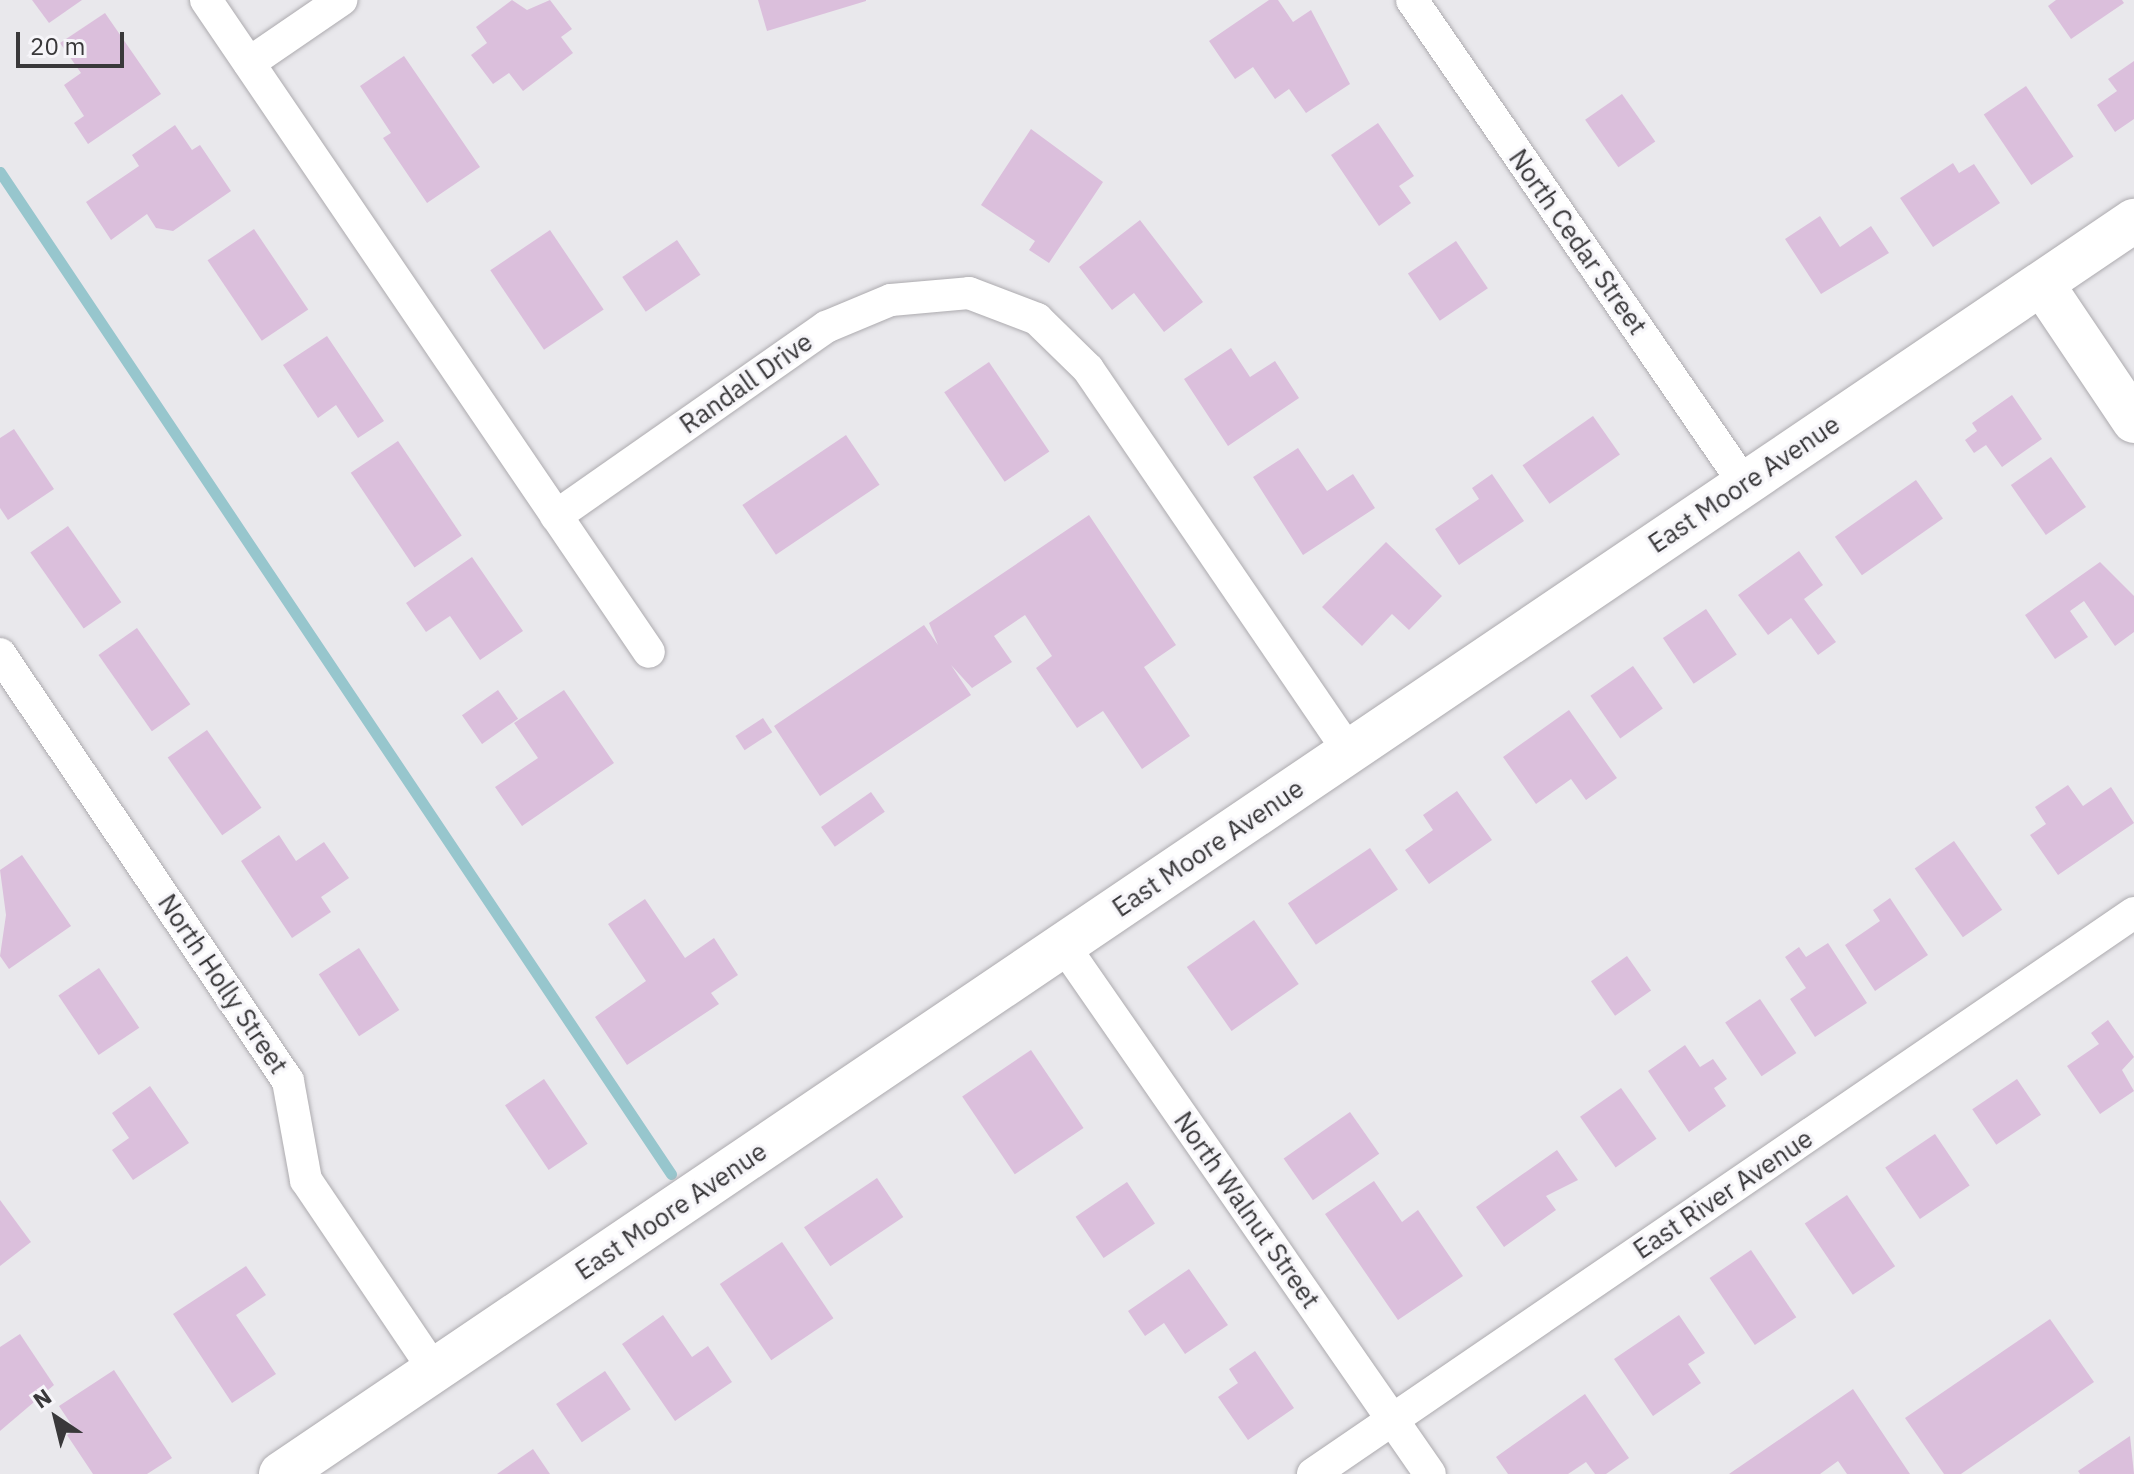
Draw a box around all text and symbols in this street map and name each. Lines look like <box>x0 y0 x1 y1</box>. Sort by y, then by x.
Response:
scale bar <box>20 16 128 66</box>
text: 20 m <box>30 30 85 62</box>
street label: North Cedar Street <box>1502 143 1654 341</box>
street label: Randall Drive <box>674 326 818 440</box>
street label: East Moore Avenue <box>1643 409 1845 559</box>
street label: East Moore Avenue <box>1107 773 1309 923</box>
street label: North Holly Street <box>151 888 295 1080</box>
street label: North Walnut Street <box>1168 1106 1326 1314</box>
street label: East River Avenue <box>1628 1123 1818 1265</box>
street label: East Moore Avenue <box>570 1136 772 1286</box>
north arrow <box>16 1378 96 1458</box>
text: N <box>27 1381 57 1414</box>

